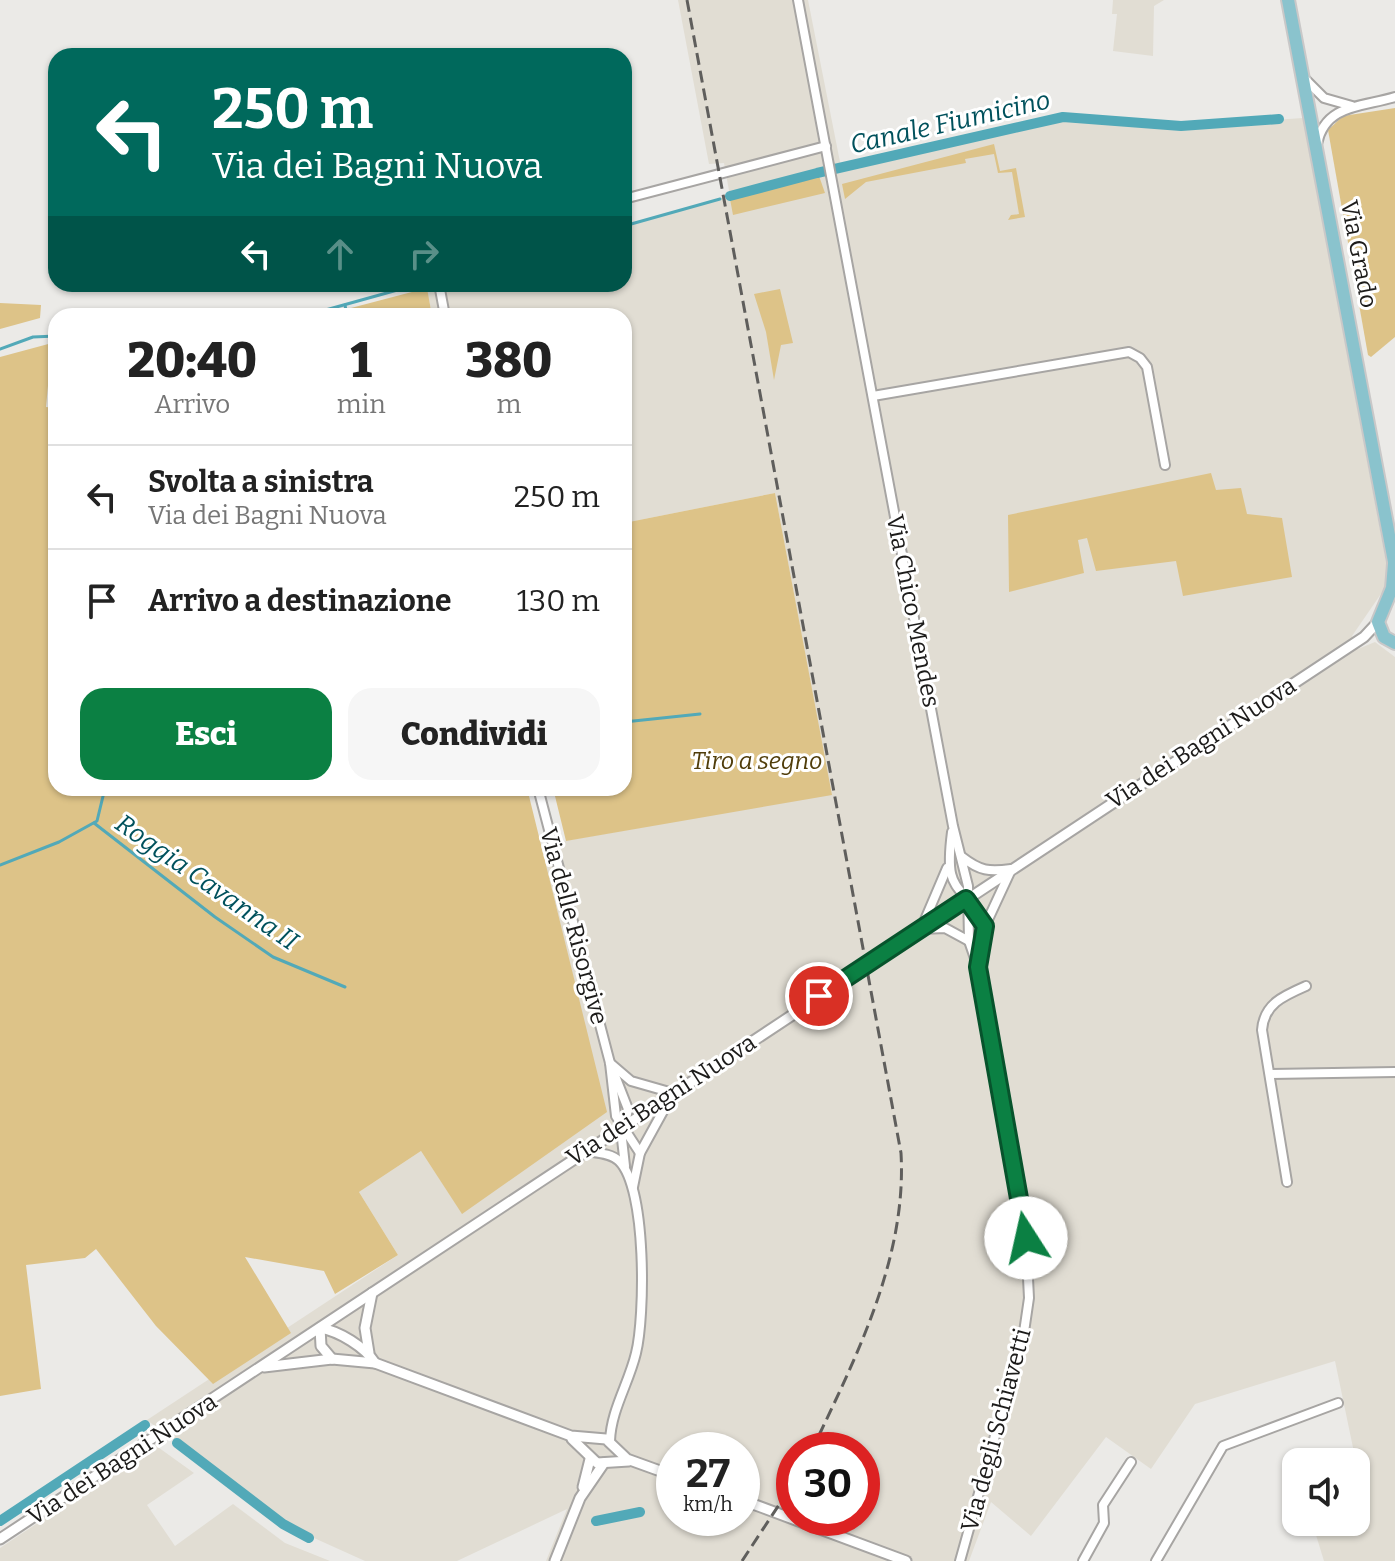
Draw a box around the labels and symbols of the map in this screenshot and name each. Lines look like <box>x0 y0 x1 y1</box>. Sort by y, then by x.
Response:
water label: Canale Fiumicino <box>847 84 1053 161</box>
street label: Via Grado <box>1335 198 1383 310</box>
street label: Via Chico Mendes <box>881 512 945 710</box>
street label: Via dei Bagni Nuova <box>1101 671 1301 815</box>
park label: Tiro a segno <box>692 747 822 775</box>
water label: Roggia Cavanna II <box>110 808 305 957</box>
street label: Via delle Risorgive <box>534 825 614 1027</box>
pin <box>785 962 853 1030</box>
street label: Via dei Bagni Nuova <box>561 1028 761 1172</box>
position arrow <box>984 1196 1068 1280</box>
street label: Via degli Schiavetti <box>955 1325 1037 1535</box>
street label: Via dei Bagni Nuova <box>22 1387 222 1531</box>
speed limit sign: 30 <box>776 1432 880 1536</box>

